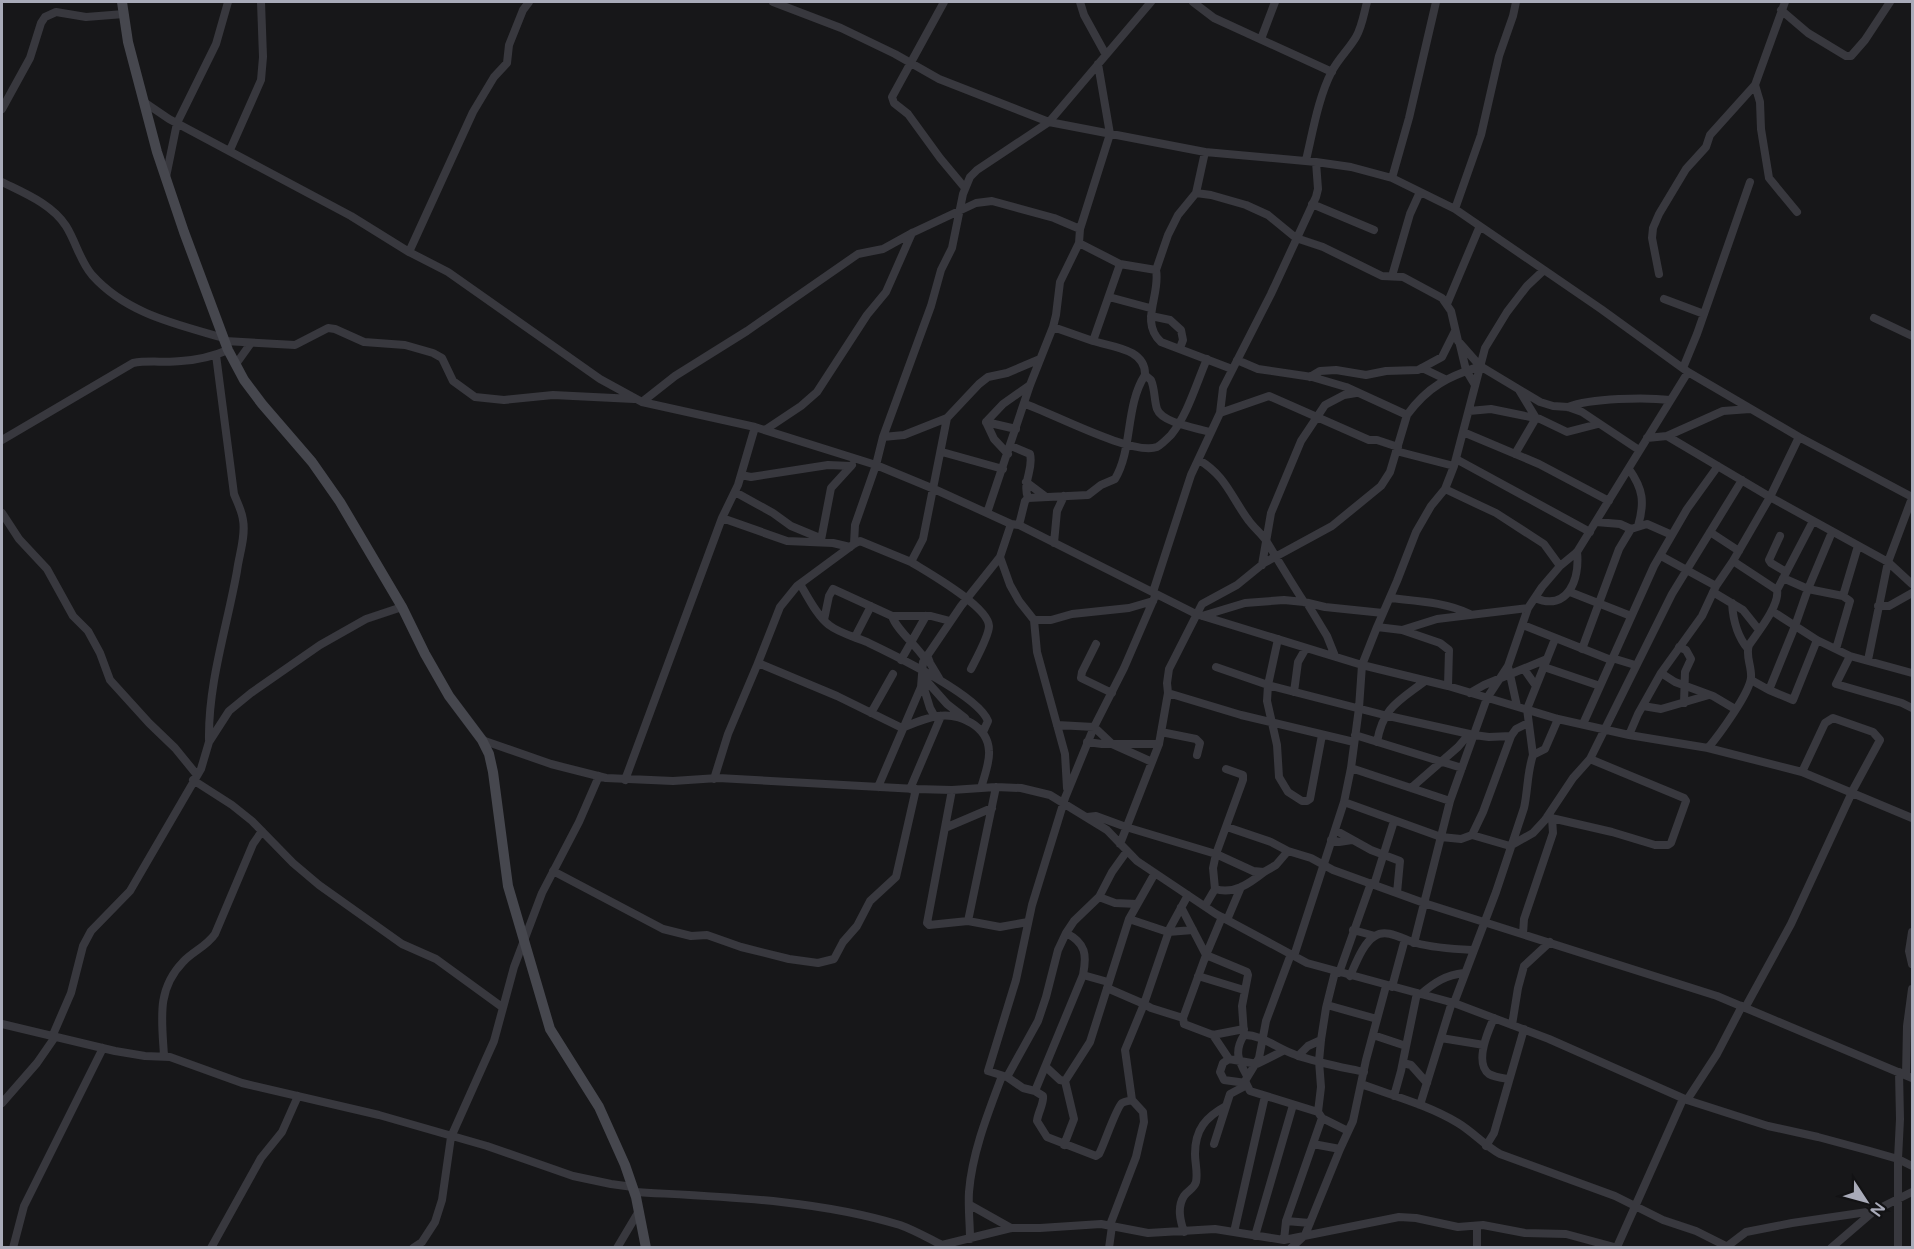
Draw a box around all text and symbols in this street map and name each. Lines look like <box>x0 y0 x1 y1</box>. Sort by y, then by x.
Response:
north arrow <box>1836 1171 1896 1231</box>
text: N <box>1865 1198 1889 1220</box>

